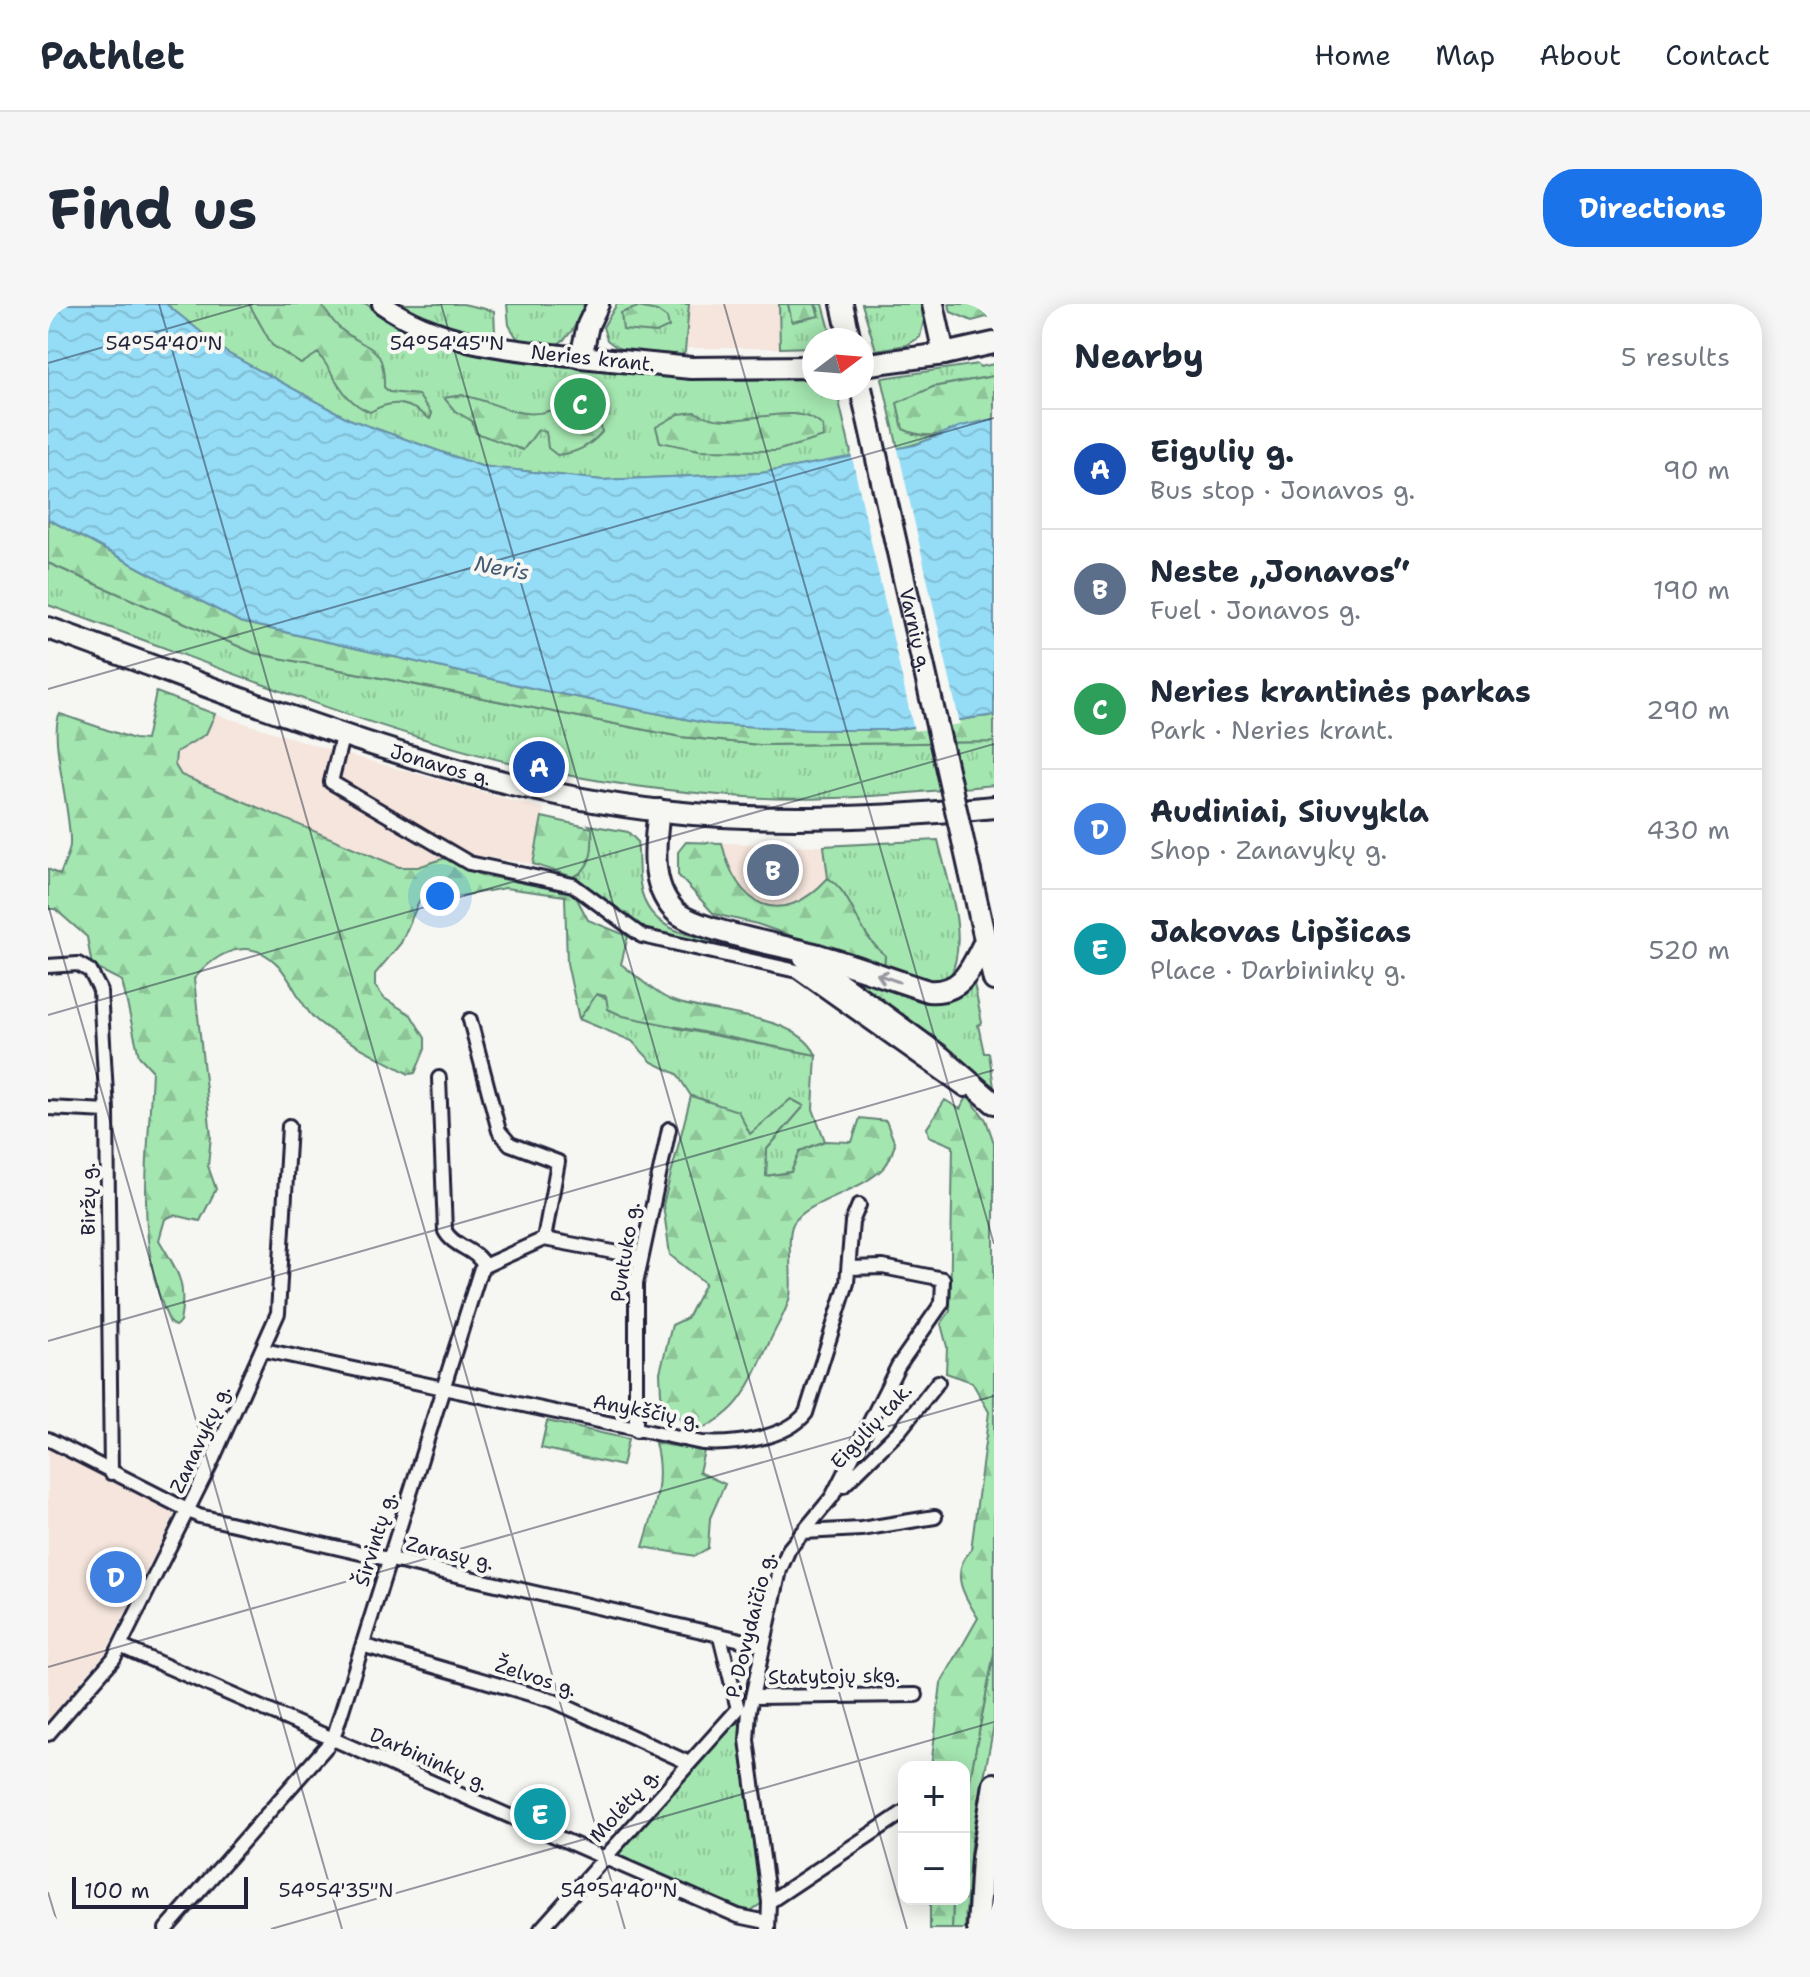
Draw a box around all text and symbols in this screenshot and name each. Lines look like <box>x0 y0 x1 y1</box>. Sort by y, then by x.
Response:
text: Pathlet <box>40 30 185 81</box>
text: Home <box>1314 36 1391 74</box>
text: Map <box>1435 36 1495 74</box>
text: About <box>1539 36 1621 74</box>
text: Contact <box>1665 36 1770 74</box>
button: Directions <box>1543 169 1762 247</box>
text: Find us <box>48 171 257 246</box>
north arrow <box>802 328 874 400</box>
text: 54°54'40"N <box>105 330 223 356</box>
text: 54°54'45"N <box>390 330 504 356</box>
text: Nearby <box>1074 333 1204 379</box>
street label: Neries krant. <box>529 339 657 377</box>
text: 5 results <box>1621 339 1730 374</box>
pin: C <box>554 374 606 434</box>
text: Eigulių g. <box>1150 431 1294 472</box>
text: A <box>1090 452 1110 487</box>
text: 90 m <box>1663 452 1730 487</box>
text: Bus stop · Jonavos g. <box>1150 472 1415 507</box>
water label: Neris <box>472 549 532 587</box>
text: Neste „Jonavos“ <box>1150 551 1410 592</box>
text: B <box>1092 572 1108 607</box>
text: 190 m <box>1653 572 1730 607</box>
street label: Varnių g. <box>893 585 938 675</box>
text: Fuel · Jonavos g. <box>1150 592 1361 627</box>
text: Neries krantinės parkas <box>1150 671 1531 712</box>
text: C <box>1092 692 1108 727</box>
text: 290 m <box>1646 692 1730 727</box>
text: Park · Neries krant. <box>1150 712 1393 747</box>
pin: A <box>513 737 565 797</box>
street label: Jonavos g. <box>387 738 494 791</box>
text: Audiniai, Siuvykla <box>1150 791 1429 832</box>
text: D <box>1091 812 1109 847</box>
text: 430 m <box>1646 812 1730 847</box>
text: Shop · Zanavykų g. <box>1150 832 1387 867</box>
pin: B <box>747 840 799 900</box>
your location <box>420 876 460 916</box>
text: Jakovas Lipšicas <box>1150 911 1411 952</box>
text: E <box>1091 932 1109 967</box>
text: 520 m <box>1649 932 1730 967</box>
text: Place · Darbininkų g. <box>1150 952 1406 987</box>
one-way arrow <box>876 970 901 985</box>
street label: Biržų g. <box>75 1163 101 1235</box>
street label: Puntuko g. <box>604 1200 646 1304</box>
street label: Eigulių tak. <box>825 1378 917 1474</box>
street label: Zanavykų g. <box>164 1381 236 1497</box>
street label: Anykščių g. <box>591 1388 703 1434</box>
street label: Širvintų g. <box>348 1489 402 1589</box>
street label: Zarasų g. <box>404 1530 496 1576</box>
pin: D <box>90 1547 142 1607</box>
street label: P. Dovydaičio g. <box>719 1549 781 1701</box>
street label: Želvos g. <box>492 1652 580 1702</box>
street label: Statytojų skg. <box>768 1662 900 1690</box>
street label: Darbininkų g. <box>366 1721 492 1797</box>
map controls <box>898 1761 970 1905</box>
button: + <box>898 1761 970 1833</box>
street label: Molėtų g. <box>584 1762 664 1848</box>
pin: E <box>514 1784 566 1844</box>
button: − <box>898 1833 970 1905</box>
scale bar <box>72 1873 248 1909</box>
text: 100 m <box>84 1876 150 1905</box>
text: 54°54'35"N <box>279 1877 393 1903</box>
text: 54°54'40"N <box>560 1877 678 1903</box>

